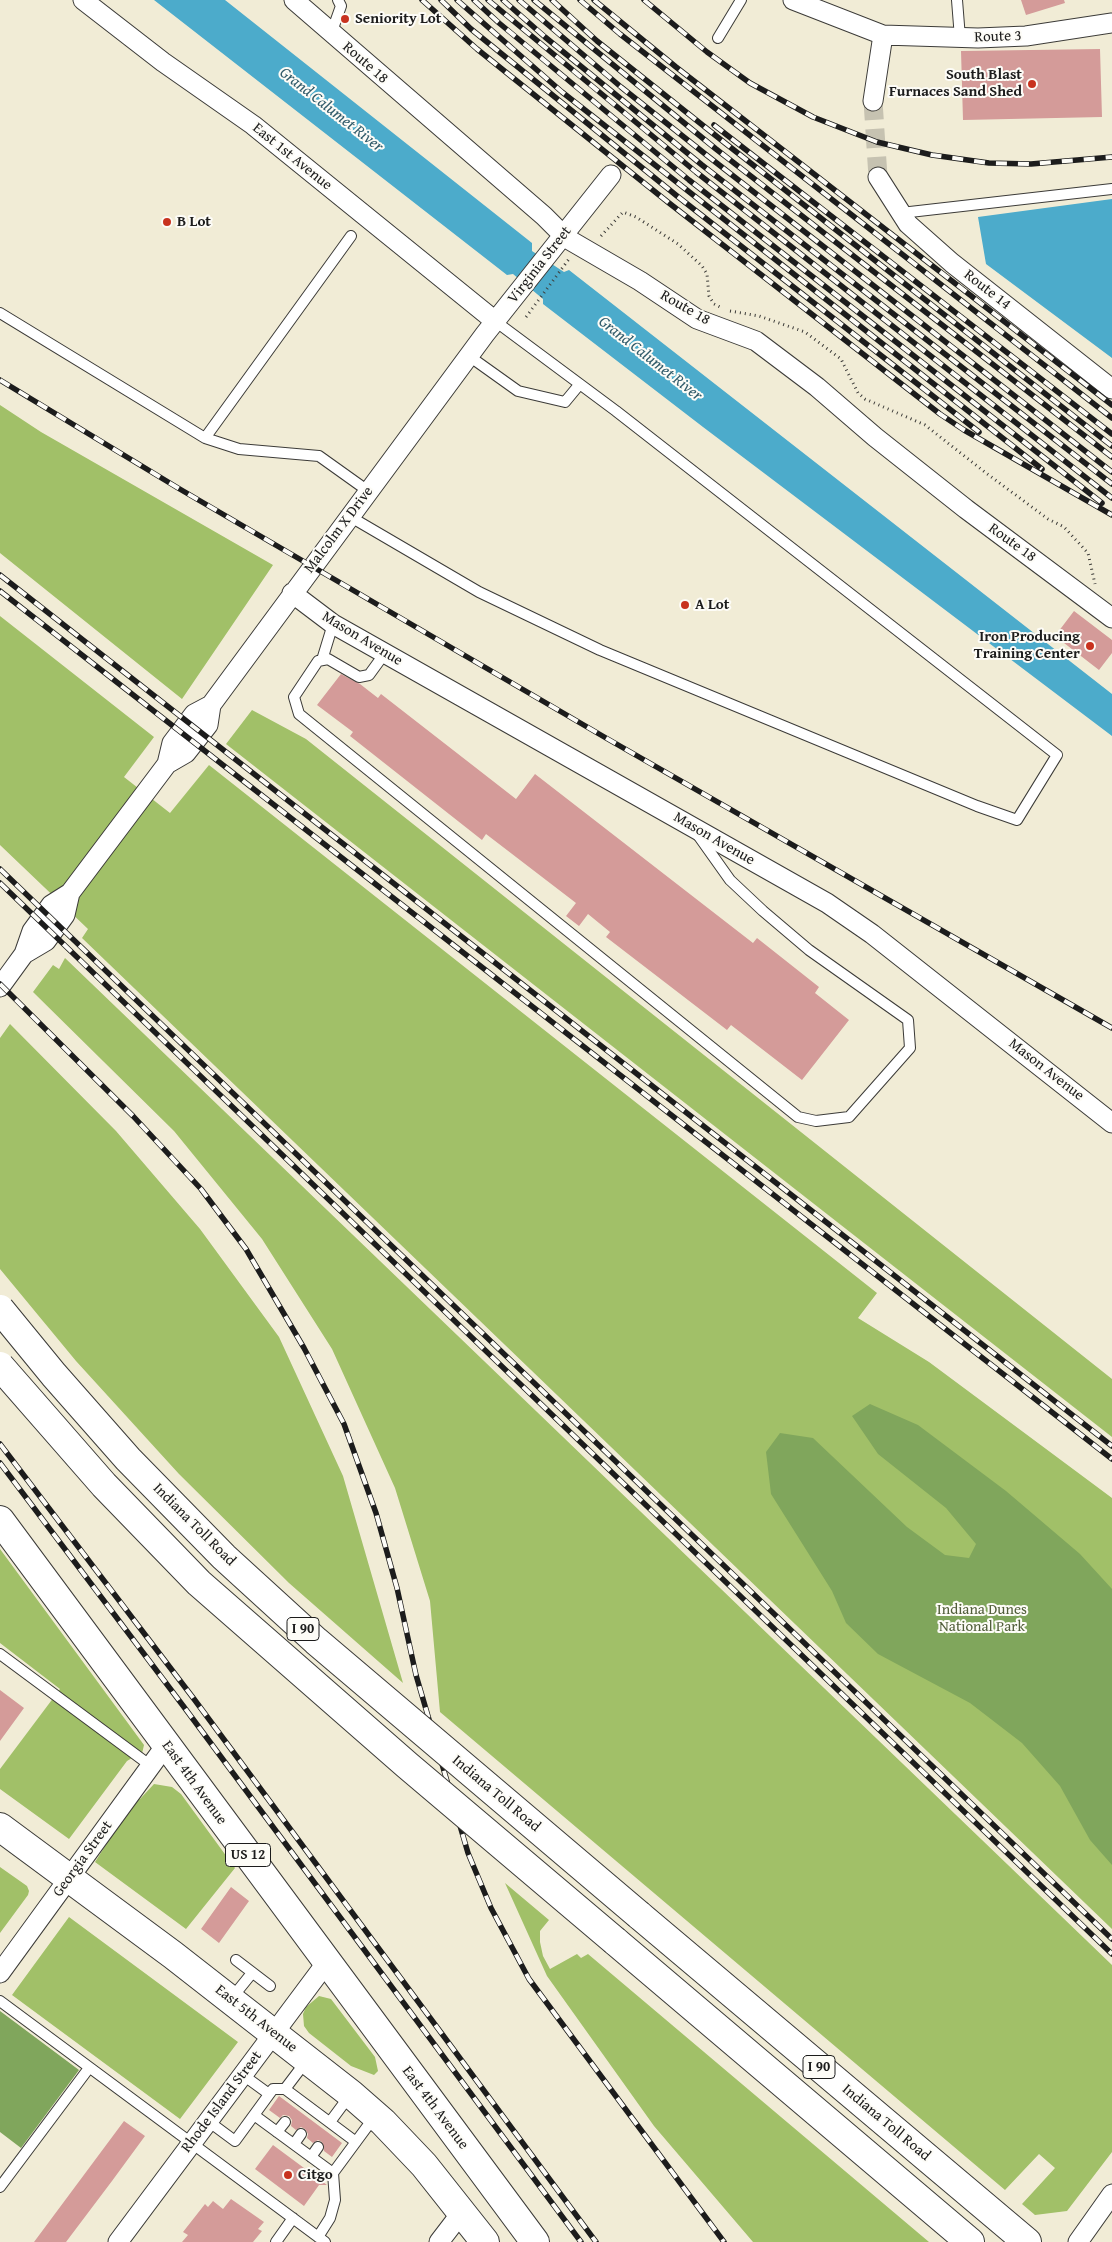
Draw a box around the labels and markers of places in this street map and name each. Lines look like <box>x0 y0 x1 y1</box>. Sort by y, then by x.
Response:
place label: Seniority Lot <box>355 10 441 28</box>
marker: Seniority Lot <box>339 13 351 25</box>
place label: South Blast Furnaces Sand Shed <box>889 66 1022 101</box>
marker: South Blast Furnaces Sand Shed <box>1026 78 1038 90</box>
place label: B Lot <box>177 213 211 231</box>
marker: B Lot <box>161 216 173 228</box>
place label: A Lot <box>695 596 729 614</box>
marker: A Lot <box>679 599 691 611</box>
place label: Iron Producing Training Center <box>974 628 1080 663</box>
marker: Iron Producing Training Center <box>1084 640 1096 652</box>
place label: Citgo <box>298 2166 333 2184</box>
marker: Citgo <box>282 2169 294 2181</box>

